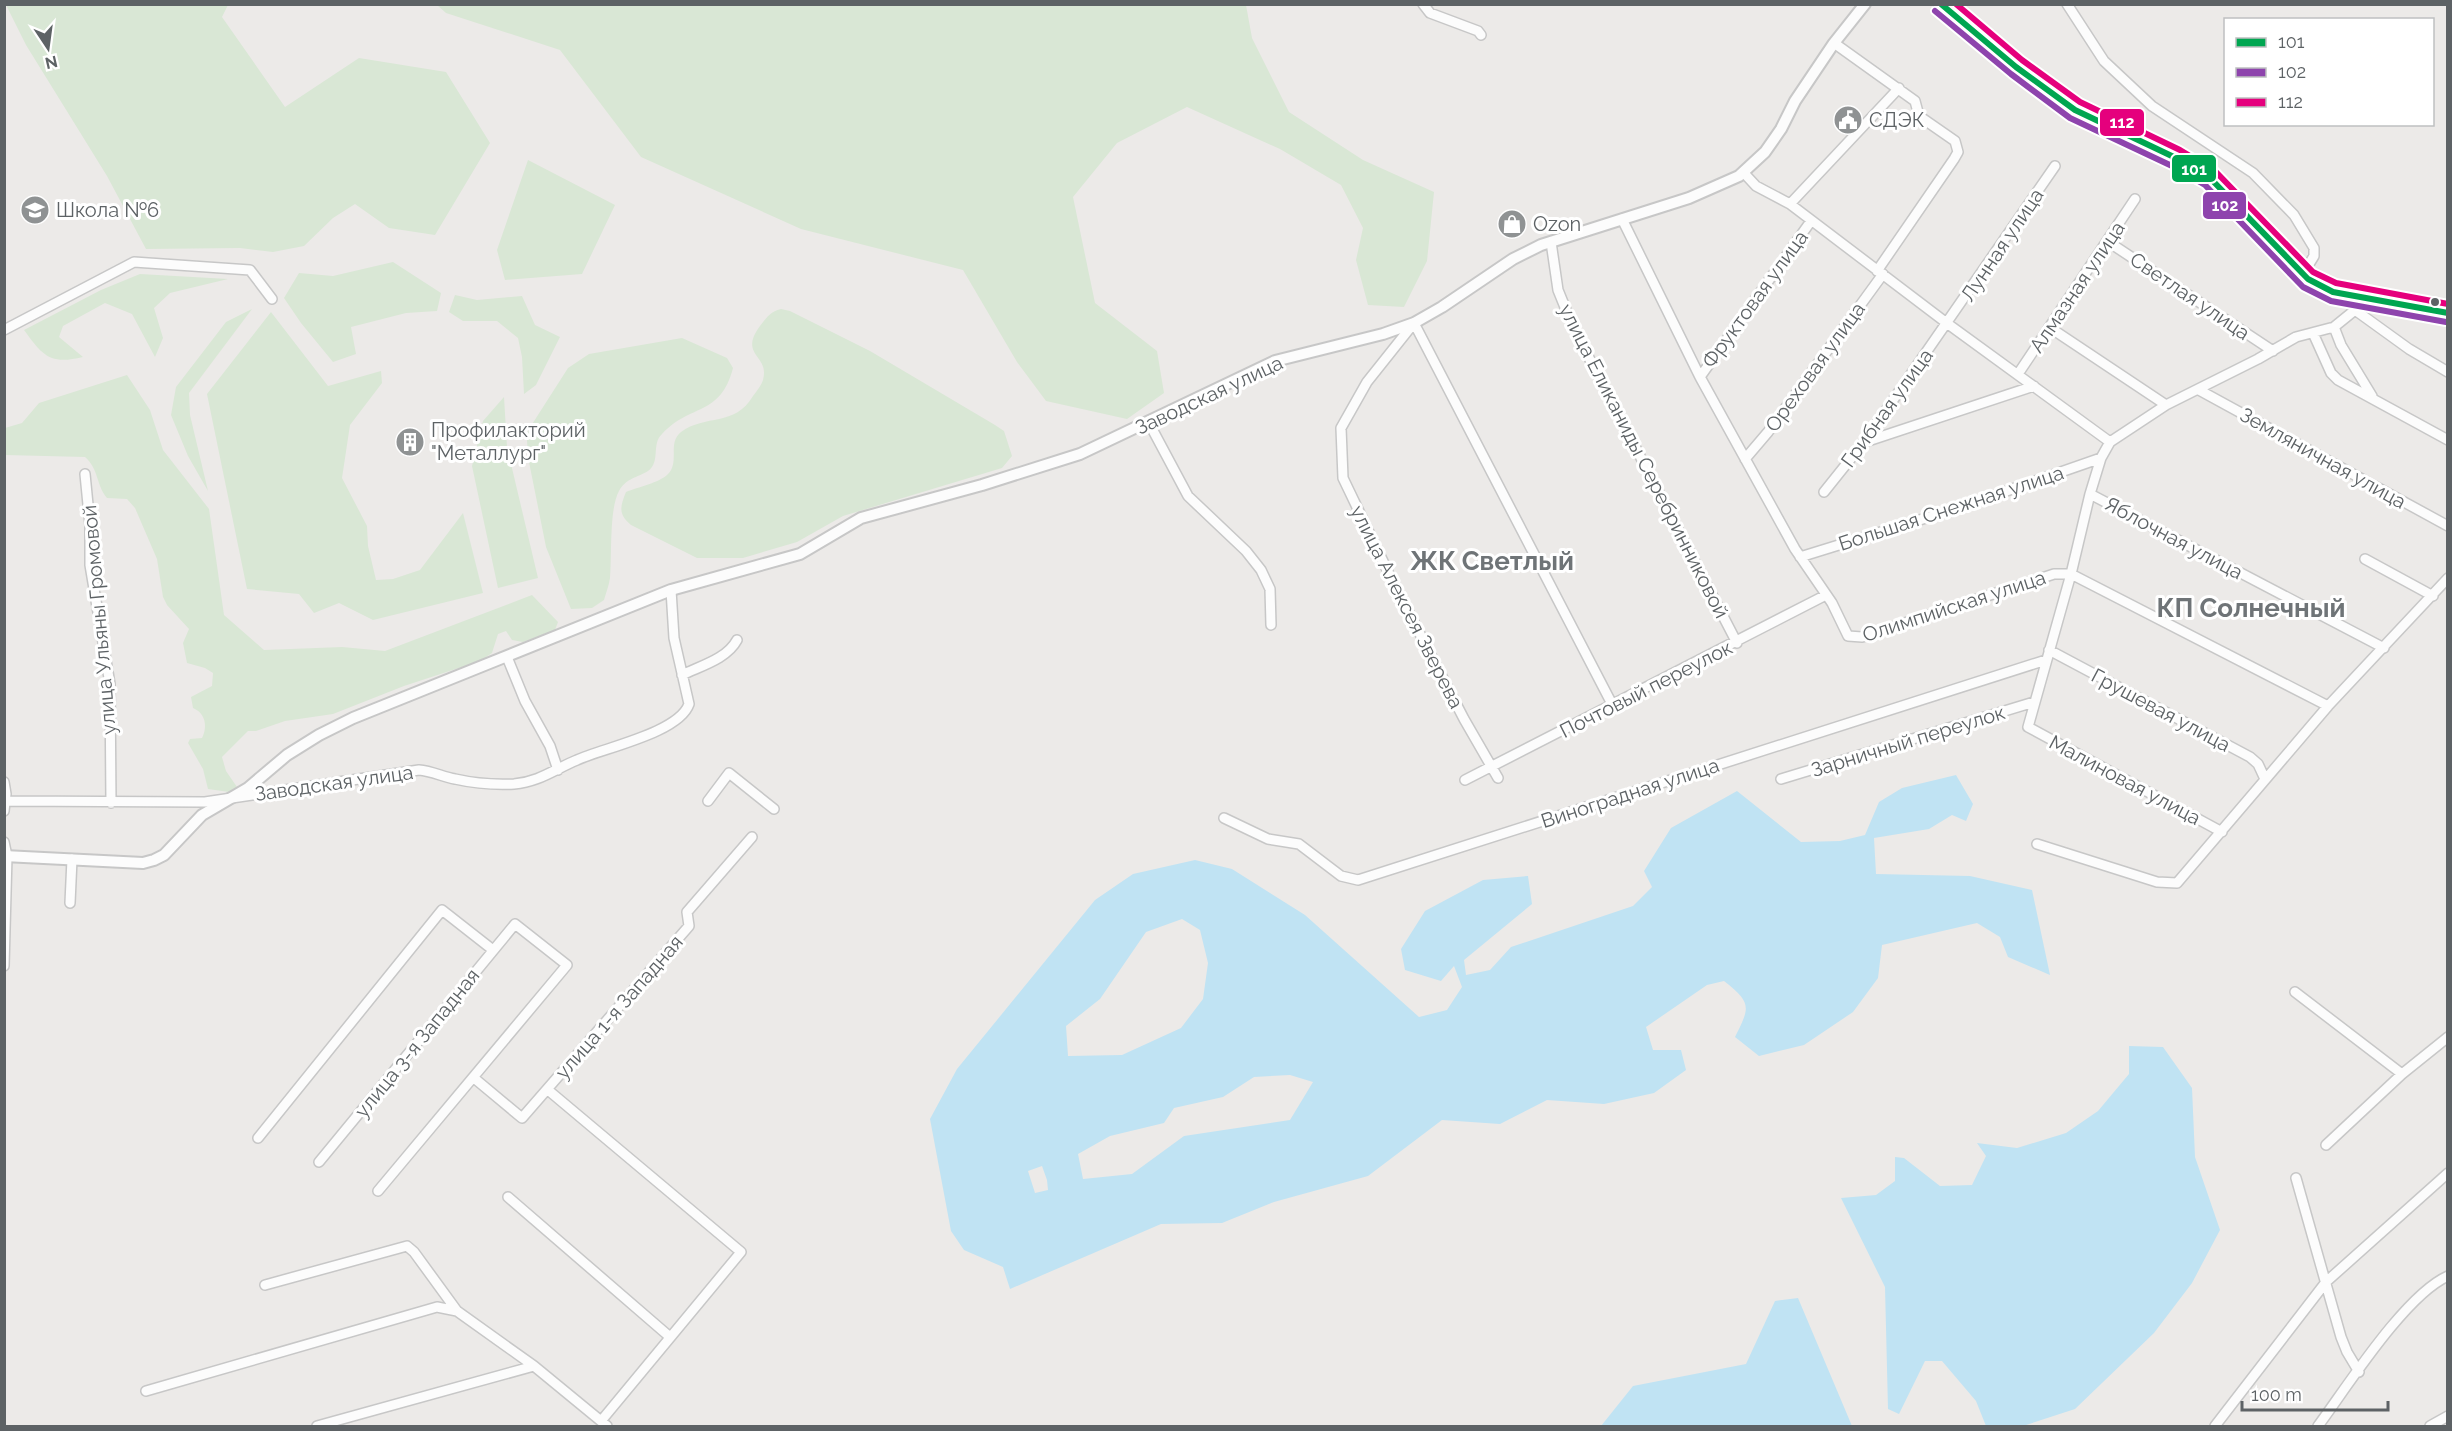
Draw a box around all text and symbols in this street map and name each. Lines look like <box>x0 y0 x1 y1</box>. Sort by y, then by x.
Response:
north arrow <box>18 18 78 78</box>
legend <box>2224 18 2434 126</box>
text: 101 <box>2278 31 2305 52</box>
text: N <box>43 51 59 73</box>
text: 102 <box>2278 61 2306 82</box>
text: 112 <box>2278 91 2303 112</box>
public building icon: СДЭК <box>1832 104 1864 136</box>
place label: СДЭК <box>1869 108 1925 132</box>
line badge: 112 <box>2099 108 2145 137</box>
text: 112 <box>2110 113 2134 132</box>
line badge: 101 <box>2171 154 2217 183</box>
text: 101 <box>2181 160 2207 179</box>
street label: Лунная улица <box>1955 184 2049 306</box>
line badge: 102 <box>2202 191 2247 220</box>
school or university icon: Школа №6 <box>19 194 51 226</box>
text: 102 <box>2212 196 2238 215</box>
place label: Школа №6 <box>56 198 159 222</box>
shop icon: Ozon <box>1496 208 1528 240</box>
place label: Ozon <box>1533 212 1581 236</box>
street label: Алмазная улица <box>2024 217 2130 357</box>
street label: Фруктовая улица <box>1697 226 1813 372</box>
street label: Светлая улица <box>2125 247 2255 345</box>
unlabelled marker <box>2429 296 2441 308</box>
street label: Ореховая улица <box>1760 298 1870 436</box>
street label: улица Еликаниды Серебринниковой <box>1554 300 1734 622</box>
street label: Грибная улица <box>1836 344 1938 472</box>
street label: Заводская улица <box>1132 350 1286 440</box>
street label: Земляничная улица <box>2236 402 2410 514</box>
place label: Профилакторий "Металлург" <box>431 418 586 465</box>
building icon: Профилакторий "Металлург" <box>394 426 426 458</box>
street label: Большая Снежная улица <box>1835 460 2067 556</box>
street label: Яблочная улица <box>2101 492 2247 584</box>
street label: улица Алексея Зверева <box>1345 501 1469 713</box>
street label: улица Ульяны Громовой <box>77 504 121 736</box>
district label: ЖК Светлый <box>1410 546 1574 576</box>
street label: Олимпийская улица <box>1859 565 2049 647</box>
district label: КП Солнечный <box>2157 593 2345 623</box>
street label: Почтовый переулок <box>1556 635 1736 743</box>
street label: Грушевая улица <box>2087 663 2235 757</box>
street label: Зарничный переулок <box>1808 700 2008 782</box>
street label: Малиновая улица <box>2045 730 2205 830</box>
street label: Виноградная улица <box>1538 753 1722 833</box>
street label: Заводская улица <box>253 760 415 806</box>
street label: улица 1-я Западная <box>550 930 688 1084</box>
street label: улица 3-я Западная <box>350 964 484 1122</box>
scale bar <box>2242 1374 2388 1412</box>
text: 100 m <box>2251 1384 2302 1405</box>

